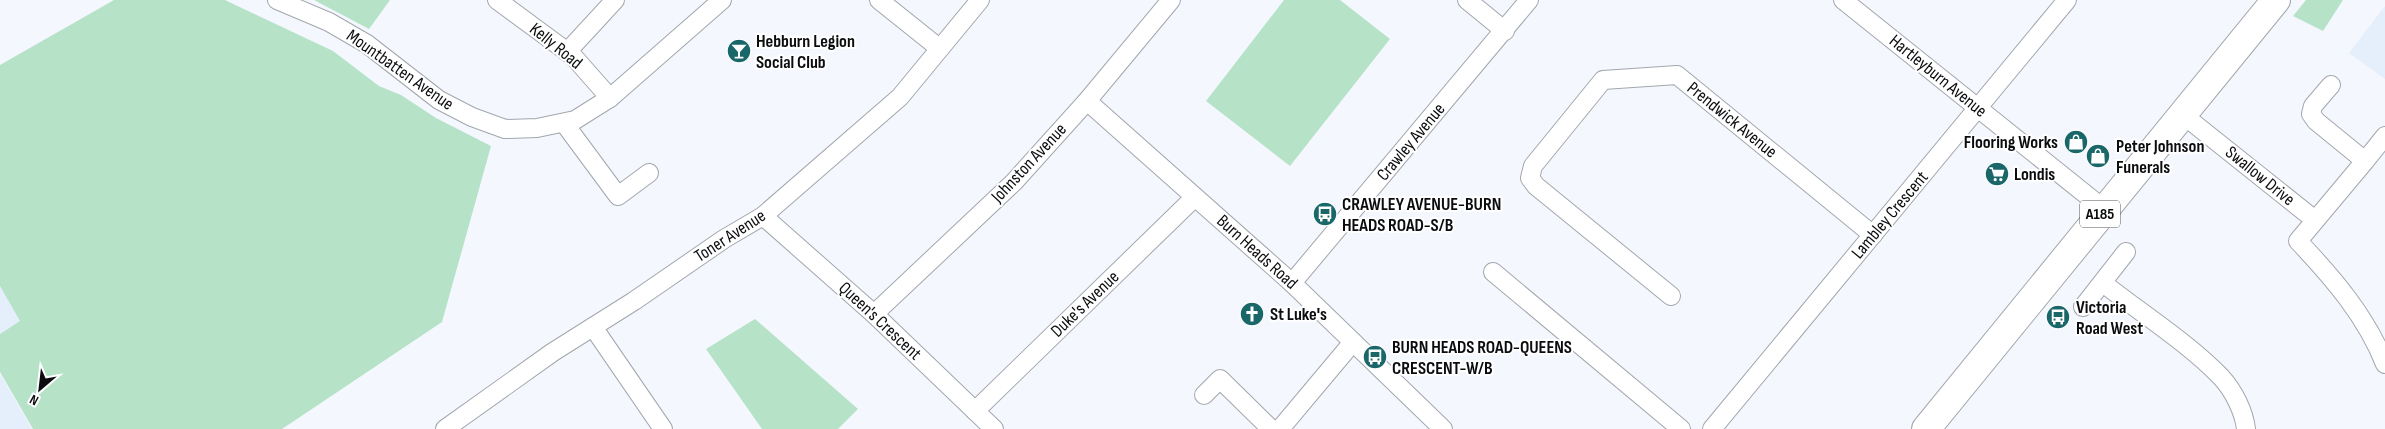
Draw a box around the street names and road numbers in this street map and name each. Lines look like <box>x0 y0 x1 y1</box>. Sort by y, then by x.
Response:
street label: Kelly Road <box>525 18 587 74</box>
street label: Mountbatten Avenue <box>342 25 458 115</box>
street label: Hartleyburn Avenue <box>1885 30 1991 122</box>
street label: Prendwick Avenue <box>1683 77 1781 163</box>
street label: Crawley Avenue <box>1372 99 1450 185</box>
street label: Johnston Avenue <box>986 119 1071 208</box>
street label: Swallow Drive <box>2221 142 2299 210</box>
street label: Lambley Crescent <box>1847 167 1933 263</box>
road number: A185 <box>2080 200 2120 228</box>
street label: Toner Avenue <box>690 205 770 267</box>
street label: Burn Heads Road <box>1212 210 1302 294</box>
street label: Duke's Avenue <box>1047 266 1123 342</box>
street label: Queen's Crescent <box>834 278 926 365</box>

